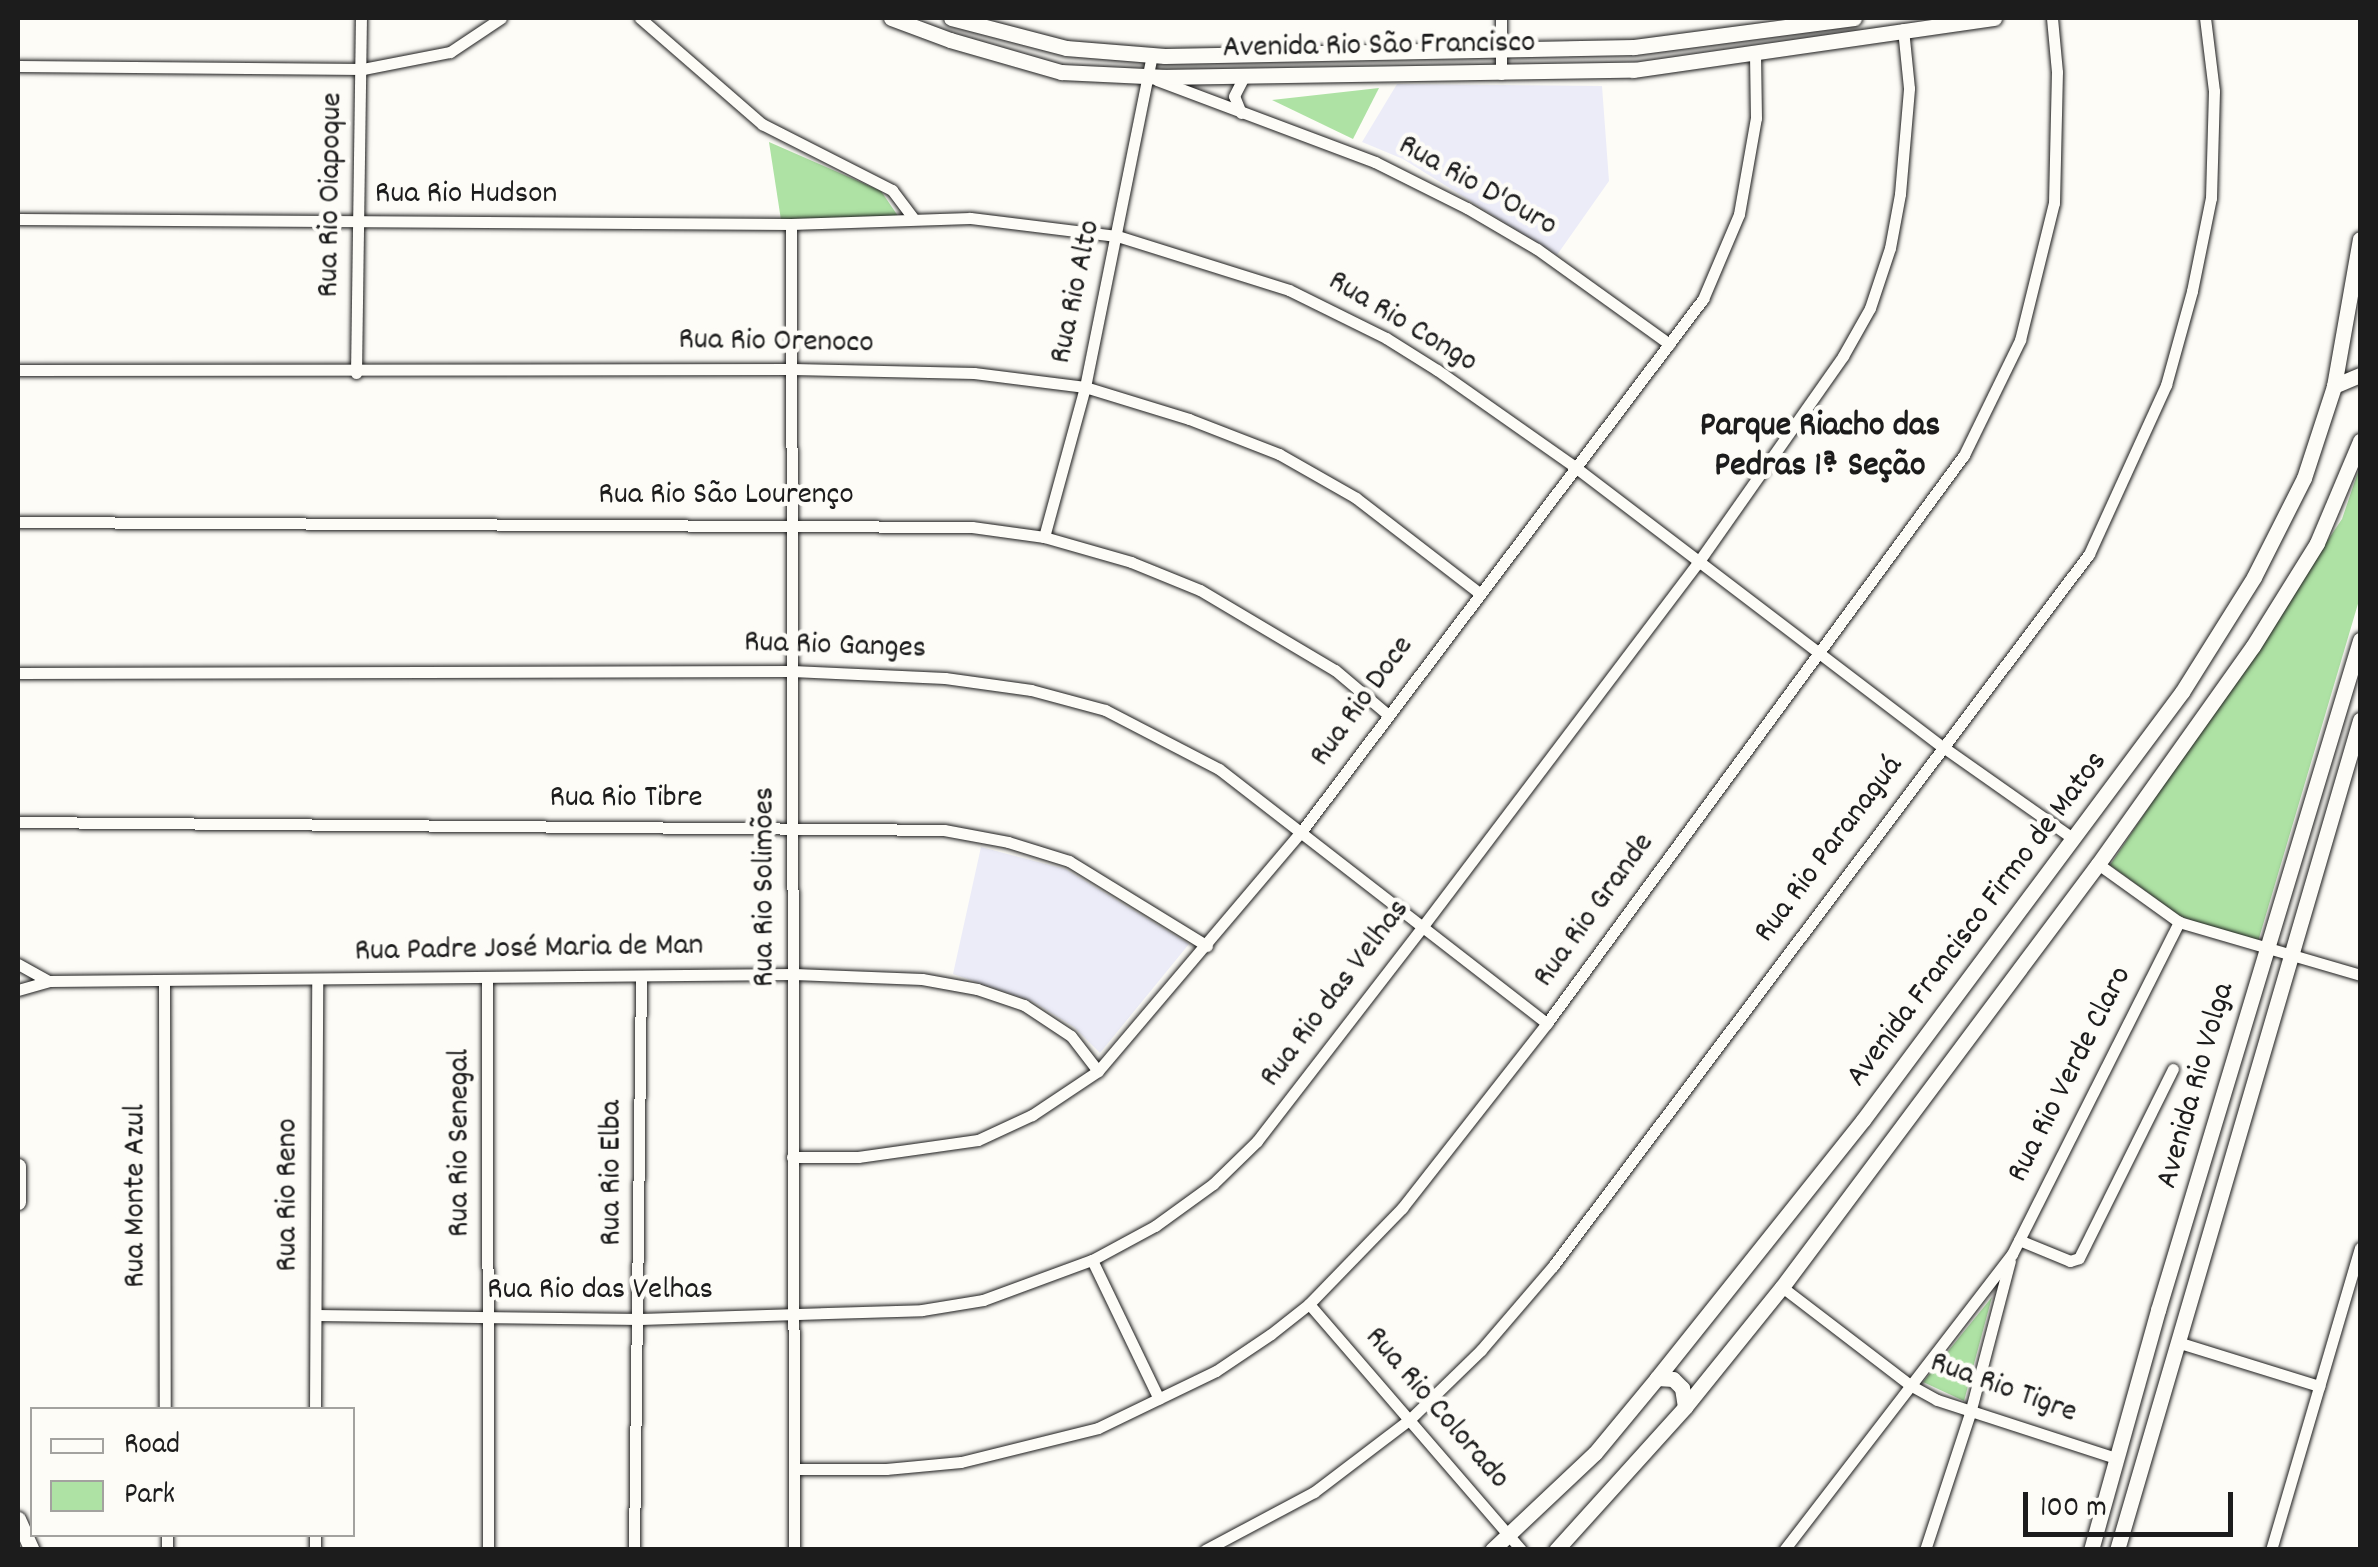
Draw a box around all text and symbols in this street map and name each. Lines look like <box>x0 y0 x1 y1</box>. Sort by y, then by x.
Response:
street label: Avenida Rio São Francisco <box>1222 25 1536 69</box>
street label: Rua Rio Oiapoque <box>311 92 353 298</box>
street label: Rua Rio D'Ouro <box>1391 128 1563 246</box>
street label: Rua Rio Hudson <box>375 176 557 214</box>
street label: Rua Rio Alto <box>1043 217 1111 367</box>
street label: Rua Rio Congo <box>1320 263 1484 383</box>
street label: Rua Rio Orenoco <box>678 322 874 364</box>
district label: Parque Riacho das Pedras 1ª Seção <box>1700 406 1940 488</box>
street label: Rua Rio São Lourenço <box>598 477 854 515</box>
street label: Rua Rio Ganges <box>743 625 927 669</box>
street label: Rua Rio Doce <box>1303 629 1423 775</box>
street label: Avenida Francisco Firmo de Matos <box>1839 744 2117 1096</box>
street label: Rua Rio Paranaguá <box>1747 749 1913 951</box>
street label: Rua Rio Tibre <box>549 780 703 818</box>
street label: Rua Rio Solimões <box>747 787 785 987</box>
street label: Rua Rio Grande <box>1526 826 1664 996</box>
street label: Rua Rio das Velhas <box>1253 892 1419 1096</box>
street label: Rua Padre José Maria de Man <box>354 928 704 972</box>
street label: Rua Rio Verde Claro <box>2000 961 2142 1189</box>
street label: Avenida Rio Volga <box>2149 979 2245 1193</box>
street label: Rua Rio Senegal <box>442 1049 480 1237</box>
street label: Rua Rio Elba <box>594 1100 632 1246</box>
street label: Rua Monte Azul <box>118 1104 156 1288</box>
street label: Rua Rio Reno <box>270 1118 308 1272</box>
street label: Rua Rio das Velhas <box>487 1272 713 1310</box>
street label: Rua Rio Colorado <box>1355 1320 1517 1498</box>
street label: Rua Rio Tigre <box>1924 1345 2082 1433</box>
legend <box>30 1407 355 1537</box>
text: Road <box>124 1425 180 1468</box>
scale bar <box>2028 1472 2238 1534</box>
text: Park <box>124 1475 175 1518</box>
text: 100 m <box>2040 1488 2107 1531</box>

